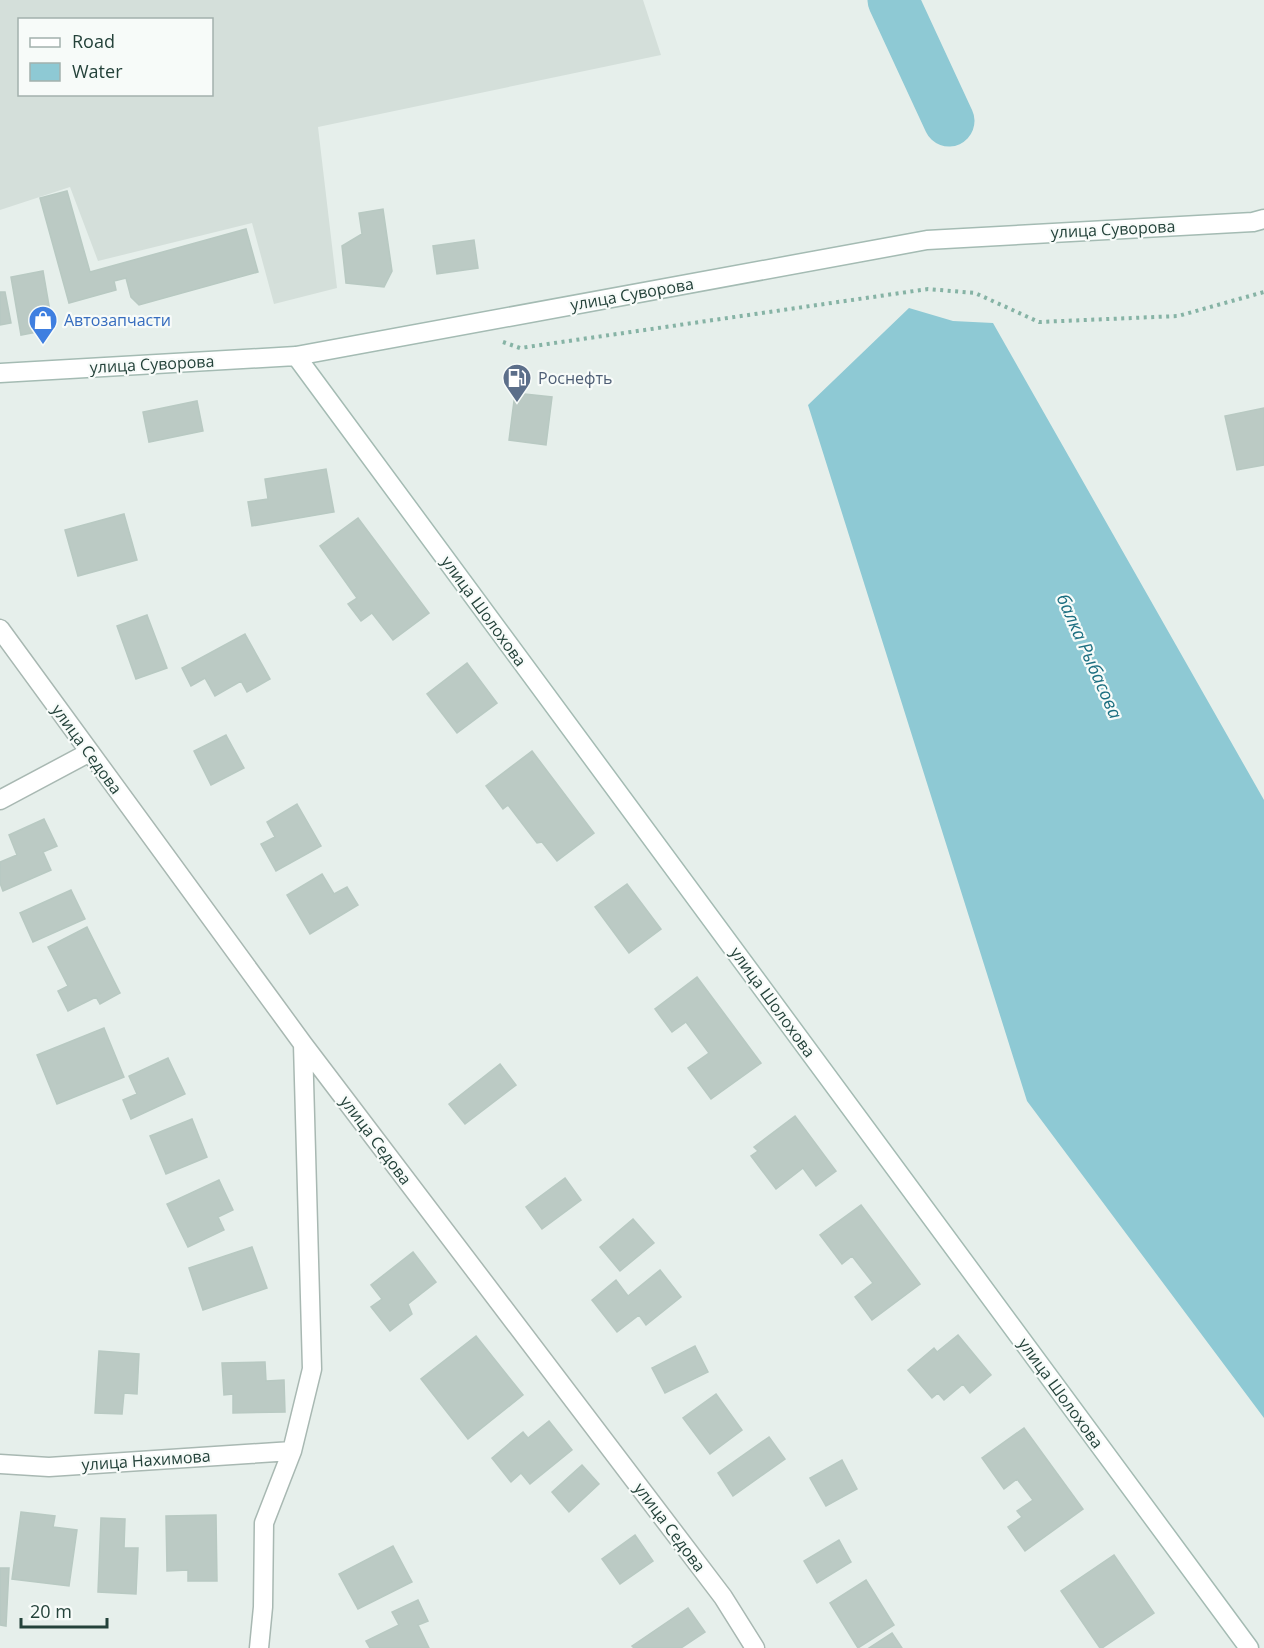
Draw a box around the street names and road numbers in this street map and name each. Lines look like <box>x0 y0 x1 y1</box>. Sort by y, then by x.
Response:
street label: улица Суворова <box>1050 215 1176 243</box>
street label: улица Суворова <box>569 272 695 316</box>
street label: улица Суворова <box>89 350 215 378</box>
street label: улица Шолохова <box>436 551 532 671</box>
street label: улица Седова <box>47 700 127 798</box>
street label: улица Шолохова <box>725 942 821 1062</box>
street label: улица Седова <box>335 1091 417 1189</box>
street label: улица Шолохова <box>1013 1333 1109 1453</box>
street label: улица Нахимова <box>81 1445 211 1475</box>
street label: улица Седова <box>629 1478 711 1576</box>

